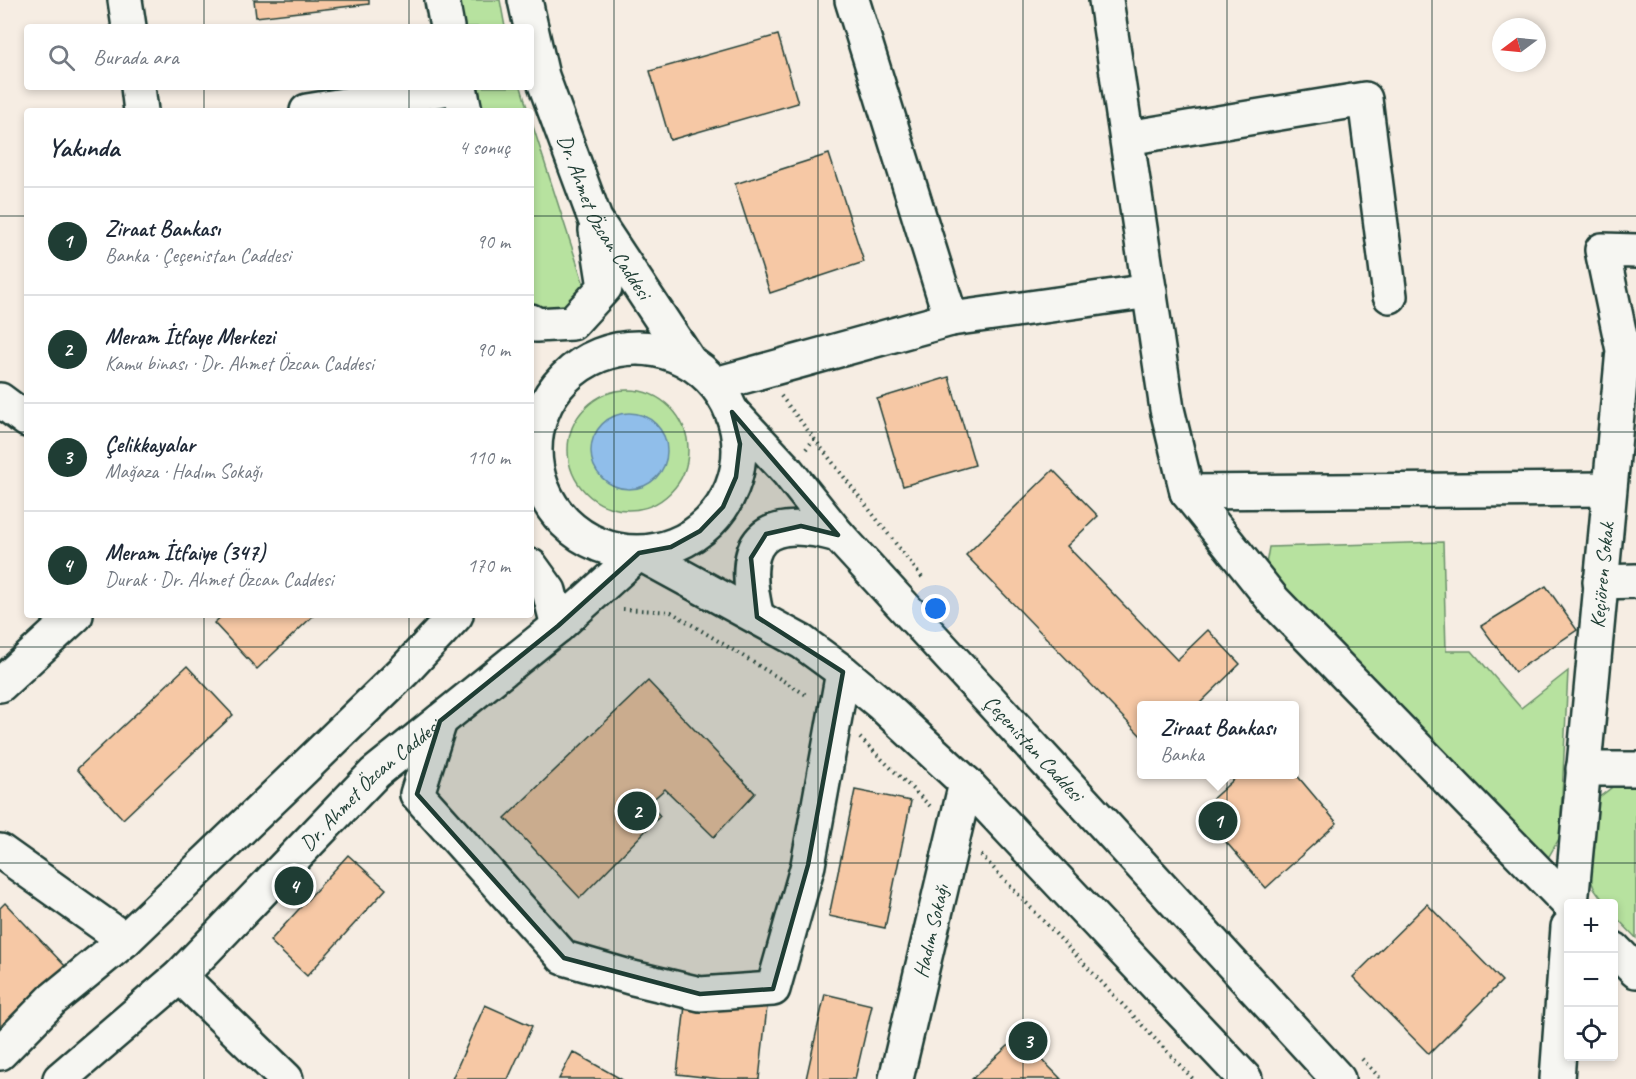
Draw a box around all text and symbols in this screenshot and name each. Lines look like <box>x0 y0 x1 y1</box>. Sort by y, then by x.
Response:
north arrow <box>1492 18 1546 72</box>
search box <box>24 24 534 90</box>
icon: search <box>45 41 78 74</box>
text: Burada ara <box>93 43 179 71</box>
text: Yakında <box>48 131 119 164</box>
street label: Dr. Ahmet Özcan Caddesi <box>552 131 659 307</box>
text: 4 sonuç <box>459 135 510 160</box>
text: Ziraat Bankası <box>105 215 220 243</box>
text: 1 <box>63 229 72 254</box>
text: 90 m <box>476 229 510 254</box>
text: Banka · Çeçenistan Caddesi <box>105 243 291 268</box>
text: Meram İtfaye Merkezi <box>105 323 275 351</box>
text: 2 <box>63 337 72 362</box>
text: 90 m <box>476 337 510 362</box>
text: Kamu binası · Dr. Ahmet Özcan Caddesi <box>105 351 374 376</box>
text: Çelikkayalar <box>105 431 195 459</box>
text: 3 <box>63 445 72 470</box>
text: 110 m <box>467 445 510 470</box>
text: Mağaza · Hadım Sokağı <box>105 459 262 484</box>
street label: Keçiören Sokak <box>1584 519 1620 629</box>
text: Meram İtfaiye (347) <box>105 539 265 567</box>
text: 4 <box>63 553 72 578</box>
text: 170 m <box>467 553 510 578</box>
text: Durak · Dr. Ahmet Özcan Caddesi <box>105 567 333 592</box>
your location <box>921 594 950 623</box>
street label: Çeçenistan Caddesi <box>978 689 1091 809</box>
popup <box>1137 701 1299 779</box>
street label: Dr. Ahmet Özcan Caddesi <box>294 711 447 856</box>
text: Ziraat Bankası <box>1160 714 1276 742</box>
text: Banka <box>1160 742 1204 767</box>
pin: 2 <box>618 788 656 834</box>
pin: 1 <box>1198 798 1238 844</box>
pin: 4 <box>274 864 314 908</box>
street label: Hadım Sokağı <box>907 881 955 980</box>
map controls <box>1564 899 1618 1061</box>
button: + <box>1564 899 1618 953</box>
button: − <box>1564 953 1618 1007</box>
button: locate <box>1564 1007 1618 1061</box>
pin: 3 <box>1008 1018 1048 1064</box>

